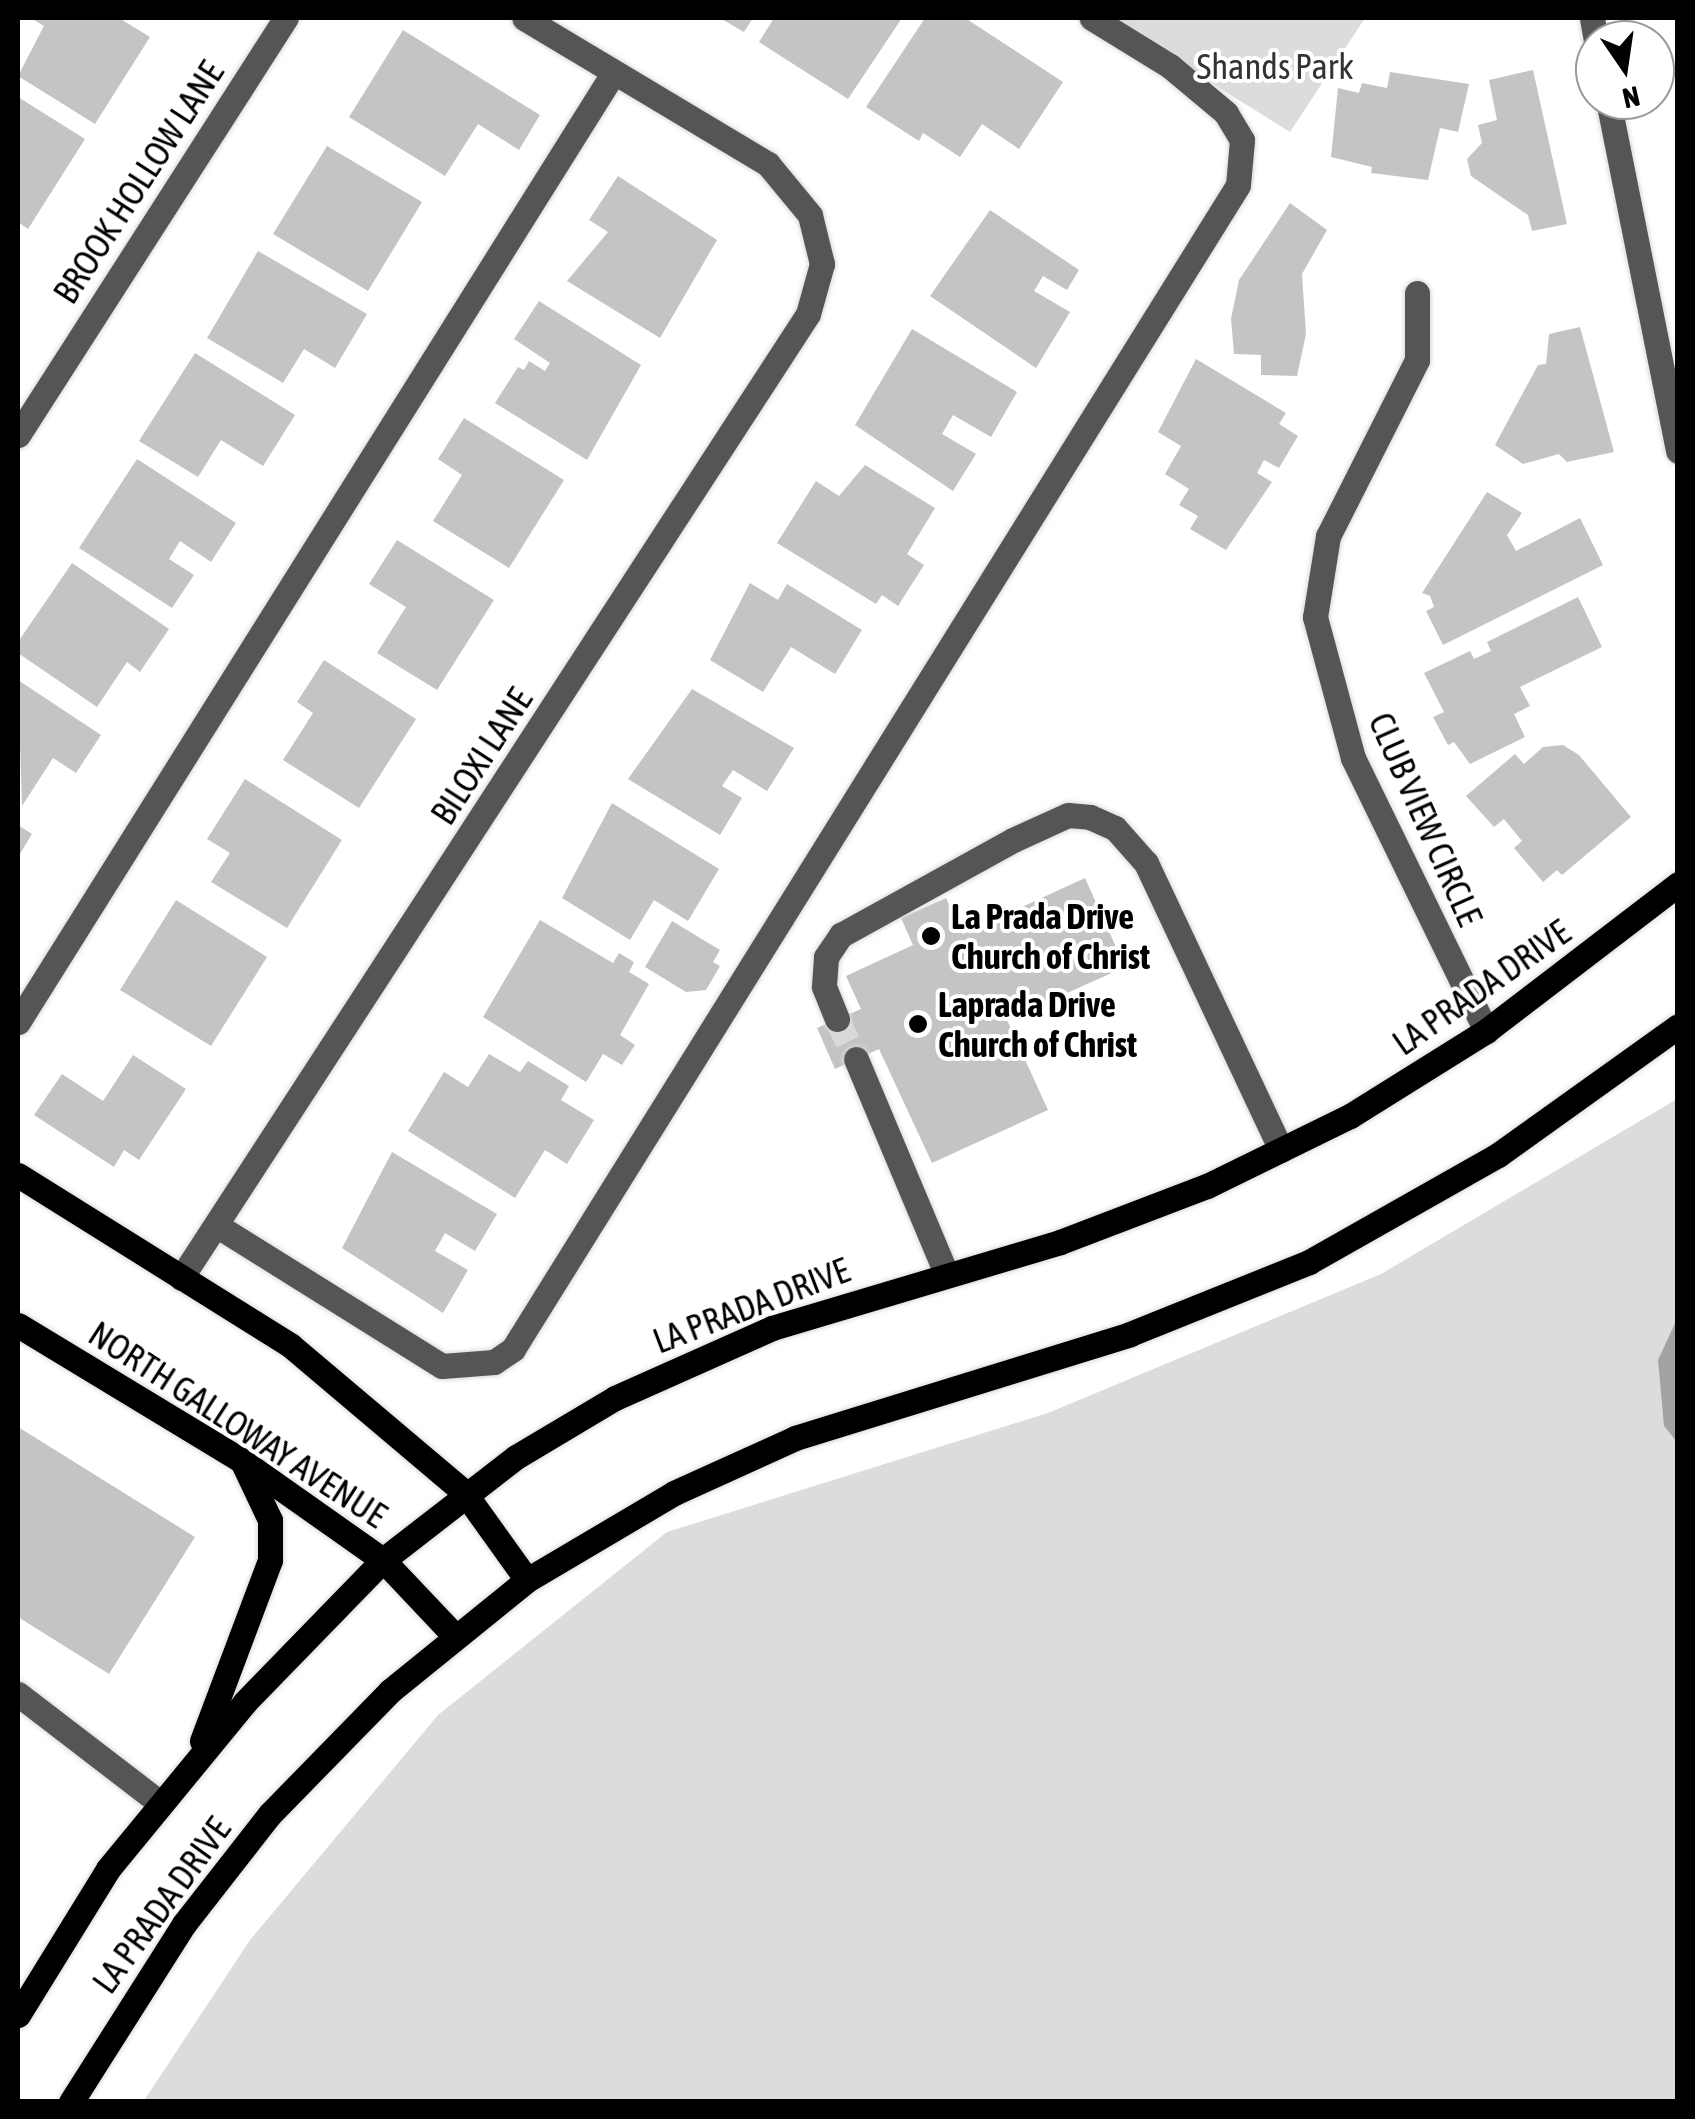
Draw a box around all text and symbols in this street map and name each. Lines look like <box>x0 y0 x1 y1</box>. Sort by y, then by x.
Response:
north arrow <box>1575 20 1675 120</box>
park label: Shands Park <box>1196 45 1354 87</box>
street label: BROOK HOLLOW LANE <box>44 53 232 311</box>
text: N <box>1620 80 1643 115</box>
street label: BILOXI LANE <box>421 680 541 832</box>
street label: CLUB VIEW CIRCLE <box>1360 706 1492 932</box>
place label: La Prada Drive Church of Christ <box>951 895 1150 977</box>
street label: LA PRADA DRIVE <box>1384 910 1578 1064</box>
marker: La Prada Drive Church of Christ <box>920 925 942 947</box>
place label: Laprada Drive Church of Christ <box>938 983 1137 1065</box>
marker: Laprada Drive Church of Christ <box>907 1013 929 1035</box>
street label: LA PRADA DRIVE <box>647 1248 855 1362</box>
street label: NORTH GALLOWAY AVENUE <box>81 1312 395 1536</box>
street label: LA PRADA DRIVE <box>83 1809 239 2001</box>

